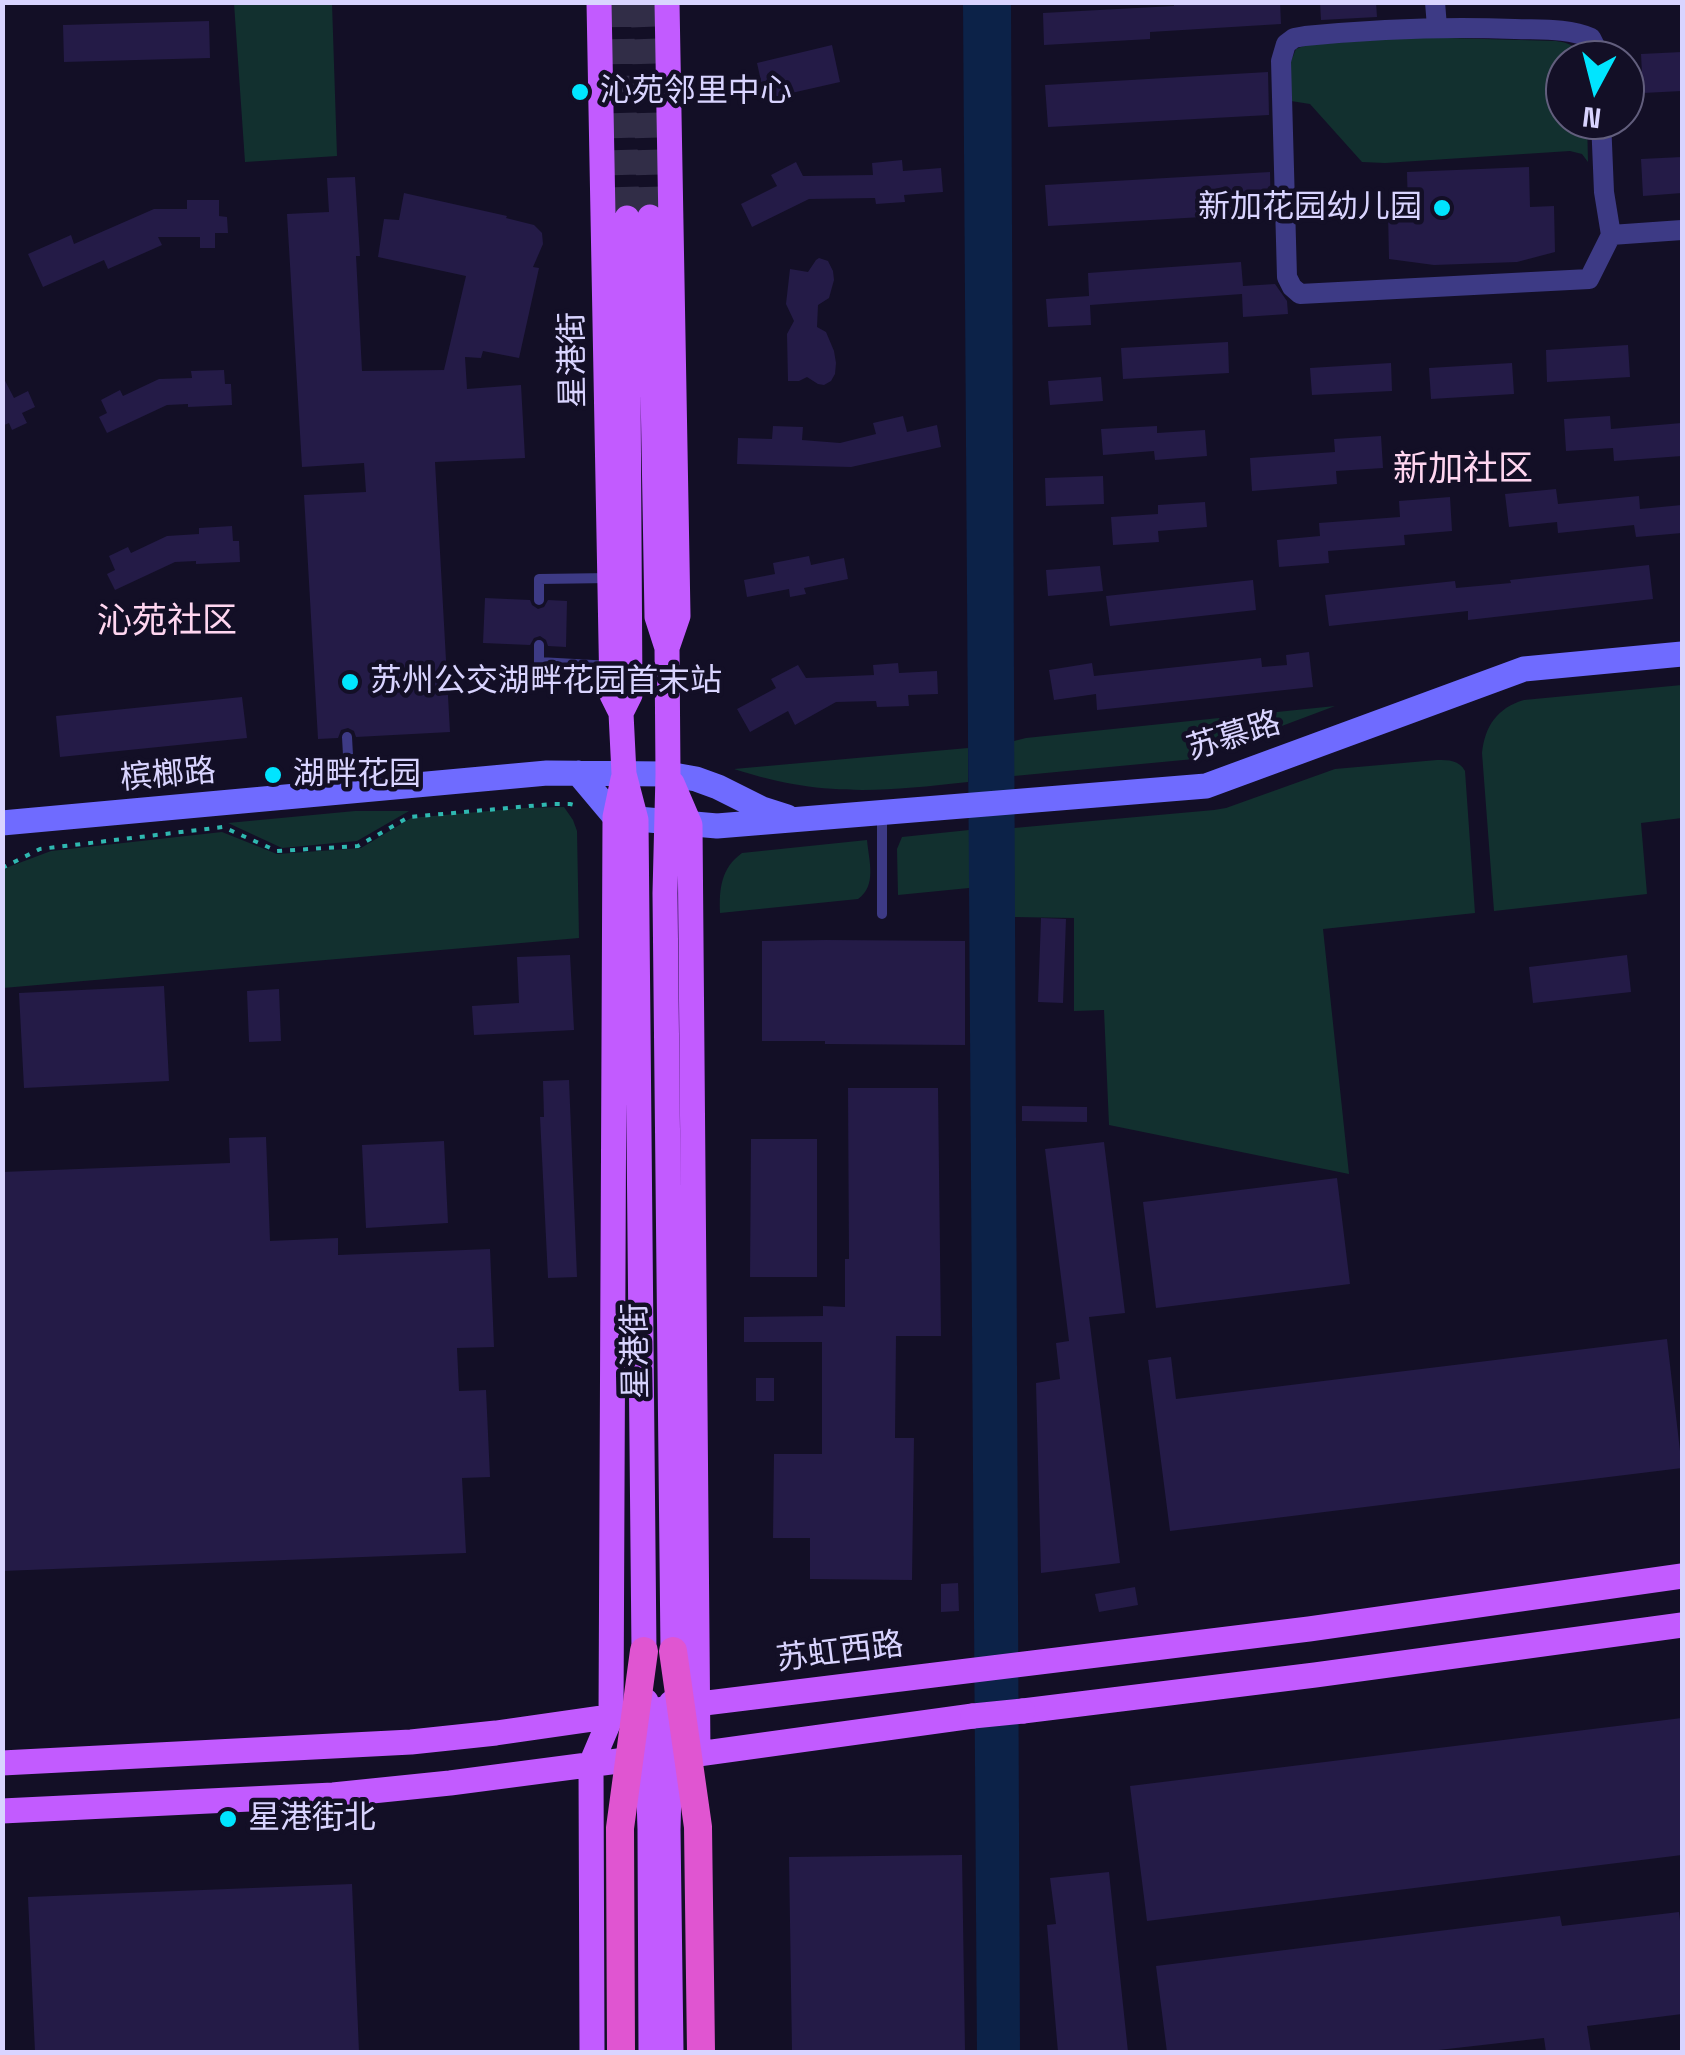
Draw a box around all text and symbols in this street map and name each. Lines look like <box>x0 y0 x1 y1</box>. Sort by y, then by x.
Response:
north arrow <box>1545 40 1645 140</box>
place label: 沁苑邻里中心 <box>600 73 792 111</box>
marker: 沁苑邻里中心 <box>569 81 591 103</box>
text: N <box>1580 99 1603 137</box>
place label: 新加花园幼儿园 <box>1198 189 1422 227</box>
marker: 新加花园幼儿园 <box>1431 197 1453 219</box>
street label: 星港街 <box>554 312 594 408</box>
district label: 新加社区 <box>1393 450 1533 492</box>
district label: 沁苑社区 <box>97 602 237 644</box>
place label: 苏州公交湖畔花园首末站 <box>370 663 722 701</box>
marker: 苏州公交湖畔花园首末站 <box>339 671 361 693</box>
street label: 苏慕路 <box>1182 705 1286 769</box>
street label: 槟榔路 <box>119 753 217 799</box>
place label: 湖畔花园 <box>293 756 421 794</box>
marker: 湖畔花园 <box>262 764 284 786</box>
street label: 星港街 <box>617 1303 657 1399</box>
street label: 苏虹西路 <box>774 1626 906 1680</box>
place label: 星港街北 <box>248 1800 376 1838</box>
marker: 星港街北 <box>217 1808 239 1830</box>

